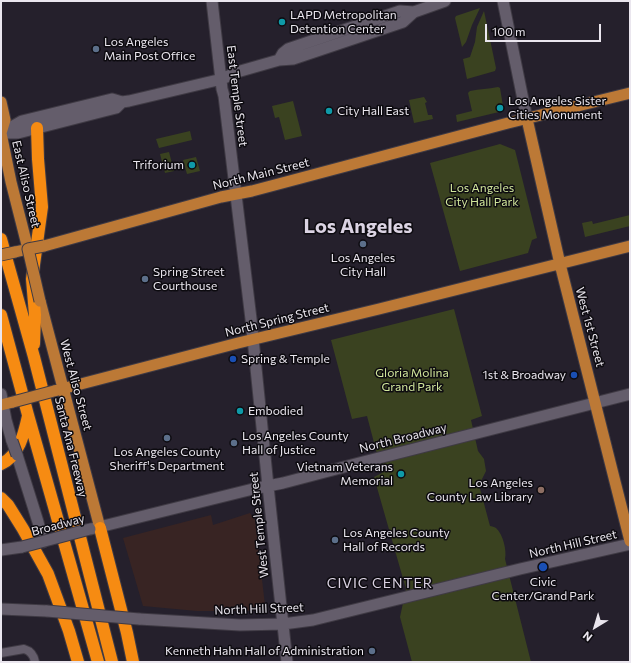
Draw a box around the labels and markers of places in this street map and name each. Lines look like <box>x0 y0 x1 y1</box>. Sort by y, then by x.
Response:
place label: LAPD Metropolitan Detention Center <box>290 8 397 36</box>
marker: LAPD Metropolitan Detention Center <box>277 17 287 27</box>
place label: Los Angeles Main Post Office <box>104 35 195 63</box>
marker: Los Angeles Main Post Office <box>91 44 101 54</box>
place label: Los Angeles Sister Cities Monument <box>508 94 606 122</box>
marker: Los Angeles Sister Cities Monument <box>495 103 505 113</box>
place label: City Hall East <box>337 104 409 118</box>
marker: City Hall East <box>324 106 334 116</box>
place label: Triforium <box>133 158 184 172</box>
marker: Triforium <box>187 160 197 170</box>
marker: Los Angeles City Hall <box>358 239 368 249</box>
place label: Los Angeles City Hall <box>331 251 395 279</box>
place label: Spring Street Courthouse <box>153 265 225 293</box>
marker: Spring Street Courthouse <box>140 274 150 284</box>
place label: Spring & Temple <box>241 352 330 366</box>
marker: Spring & Temple <box>228 354 238 364</box>
place label: 1st & Broadway <box>483 368 566 382</box>
marker: 1st & Broadway <box>569 370 579 380</box>
place label: Embodied <box>248 404 303 418</box>
marker: Embodied <box>235 406 245 416</box>
place label: Los Angeles County Hall of Justice <box>242 429 349 457</box>
marker: Los Angeles County Sheriff's Department <box>162 433 172 443</box>
marker: Los Angeles County Hall of Justice <box>229 438 239 448</box>
place label: Los Angeles County Sheriff's Department <box>110 445 224 473</box>
place label: Vietnam Veterans Memorial <box>297 460 393 488</box>
marker: Vietnam Veterans Memorial <box>396 469 406 479</box>
place label: Los Angeles County Law Library <box>427 476 533 504</box>
marker: Los Angeles County Law Library <box>536 485 546 495</box>
place label: Los Angeles County Hall of Records <box>343 526 450 554</box>
marker: Los Angeles County Hall of Records <box>330 535 340 545</box>
marker: Civic Center/Grand Park <box>537 561 549 573</box>
place label: Civic Center/Grand Park <box>492 575 594 603</box>
place label: Kenneth Hahn Hall of Administration <box>165 644 364 658</box>
marker: Kenneth Hahn Hall of Administration <box>367 646 377 656</box>

